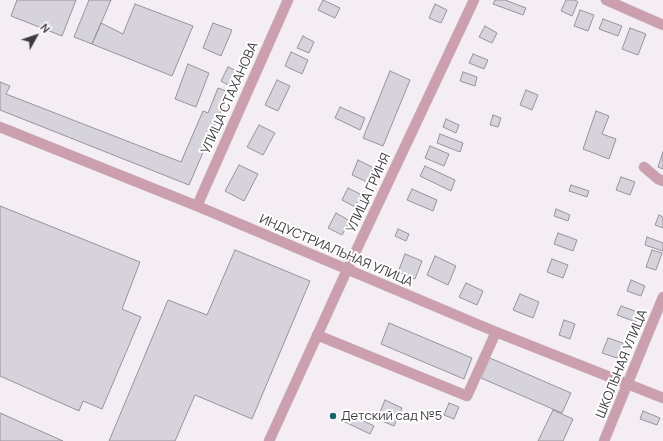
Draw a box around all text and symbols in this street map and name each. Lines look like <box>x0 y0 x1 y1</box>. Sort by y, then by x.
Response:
north arrow <box>16 16 56 56</box>
text: N <box>37 20 54 36</box>
street label: УЛИЦА СТАХАНОВА <box>198 40 262 156</box>
street label: УЛИЦА ГРИНЯ <box>344 151 394 235</box>
street label: ИНДУСТРИАЛЬНАЯ УЛИЦА <box>257 212 415 290</box>
street label: ШКОЛЬНАЯ УЛИЦА <box>593 307 651 421</box>
place label: Детский сад №5 <box>341 408 442 424</box>
marker: Детский сад №5 <box>328 411 338 421</box>

